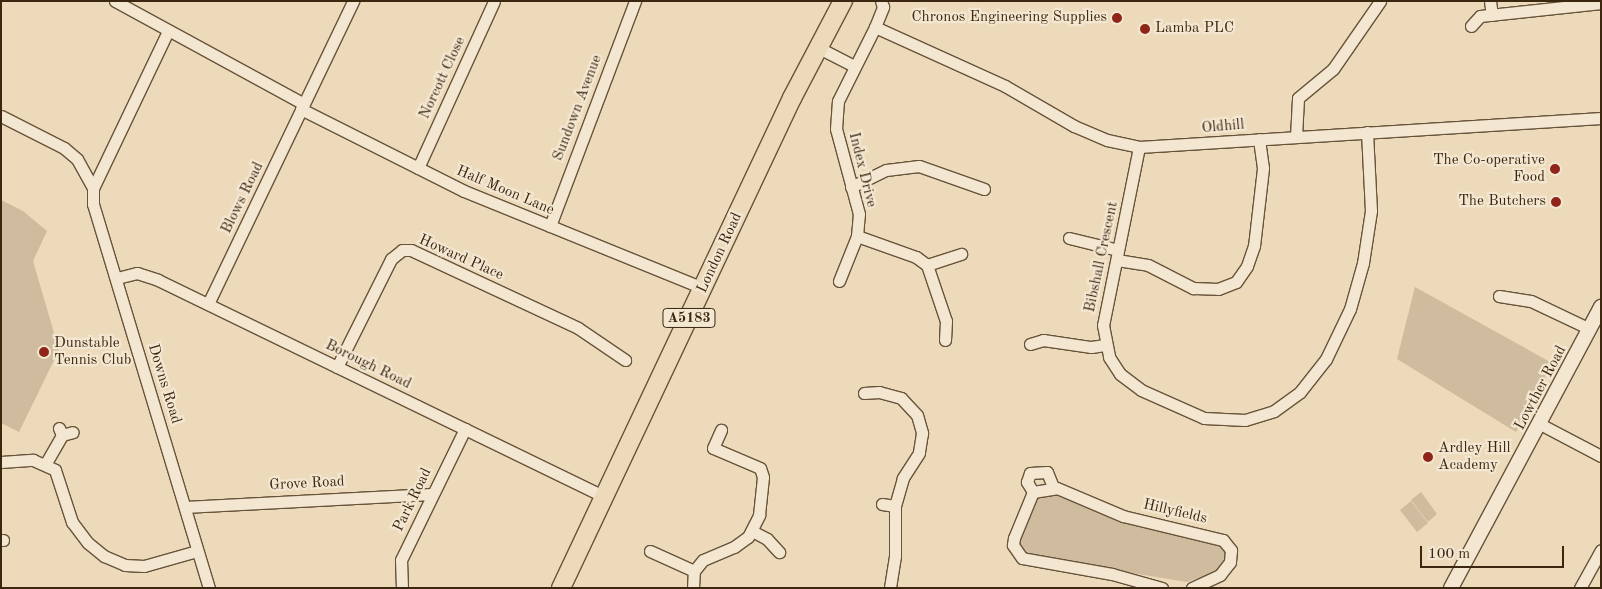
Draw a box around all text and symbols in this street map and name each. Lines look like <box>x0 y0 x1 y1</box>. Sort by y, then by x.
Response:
place label: Chronos Engineering Supplies <box>911 9 1107 27</box>
marker: Chronos Engineering Supplies <box>1111 12 1123 24</box>
place label: Lamba PLC <box>1155 20 1234 38</box>
marker: Lamba PLC <box>1139 23 1151 35</box>
street label: Norcott Close <box>416 34 470 122</box>
street label: Sundown Avenue <box>550 52 606 164</box>
street label: Oldhill <box>1201 116 1245 138</box>
street label: Index Drive <box>844 131 880 209</box>
place label: The Co-operative Food <box>1433 151 1545 186</box>
street label: Blows Road <box>218 159 268 237</box>
street label: Half Moon Lane <box>453 162 557 220</box>
marker: The Co-operative Food <box>1549 163 1561 175</box>
place label: The Butchers <box>1458 193 1546 211</box>
marker: The Butchers <box>1550 196 1562 208</box>
street label: Bibshall Crescent <box>1081 200 1123 314</box>
street label: London Road <box>694 210 746 296</box>
street label: Howard Place <box>416 231 506 285</box>
road number: A5183 <box>662 306 716 330</box>
place label: Dunstable Tennis Club <box>54 334 131 369</box>
street label: Borough Road <box>322 336 414 394</box>
street label: Downs Road <box>143 342 185 426</box>
street label: Lowther Road <box>1511 343 1571 433</box>
marker: Dunstable Tennis Club <box>38 346 50 358</box>
place label: Ardley Hill Academy <box>1438 439 1511 474</box>
marker: Ardley Hill Academy <box>1422 451 1434 463</box>
street label: Park Road <box>390 465 436 535</box>
street label: Grove Road <box>269 473 345 495</box>
street label: Hillyfields <box>1141 496 1209 528</box>
scale bar <box>1422 536 1566 568</box>
text: 100 m <box>1428 547 1470 562</box>

